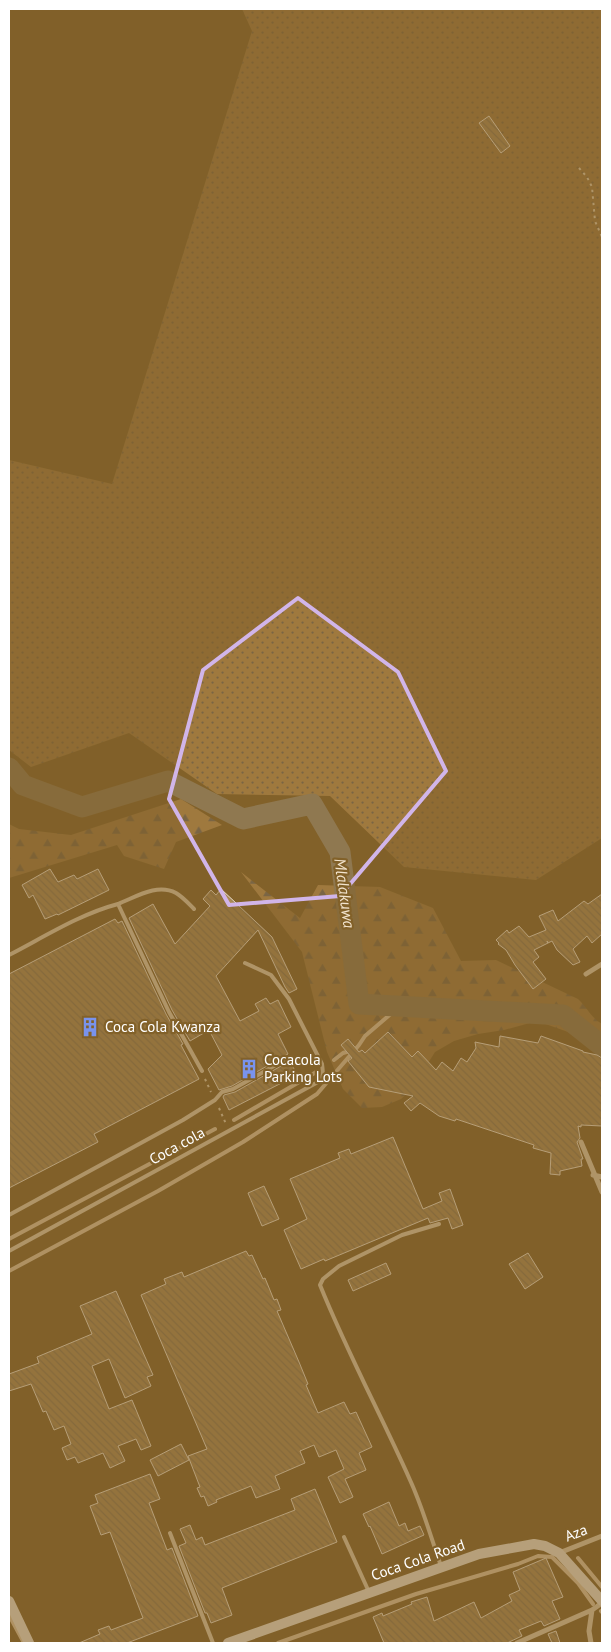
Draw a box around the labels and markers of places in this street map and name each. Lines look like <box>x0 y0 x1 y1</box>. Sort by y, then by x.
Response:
building icon: Coca Cola Kwanza <box>79 1016 101 1038</box>
place label: Coca Cola Kwanza <box>105 1017 220 1036</box>
place label: Cocacola Parking Lots <box>264 1050 342 1086</box>
building icon: Cocacola Parking Lots <box>238 1058 260 1080</box>

